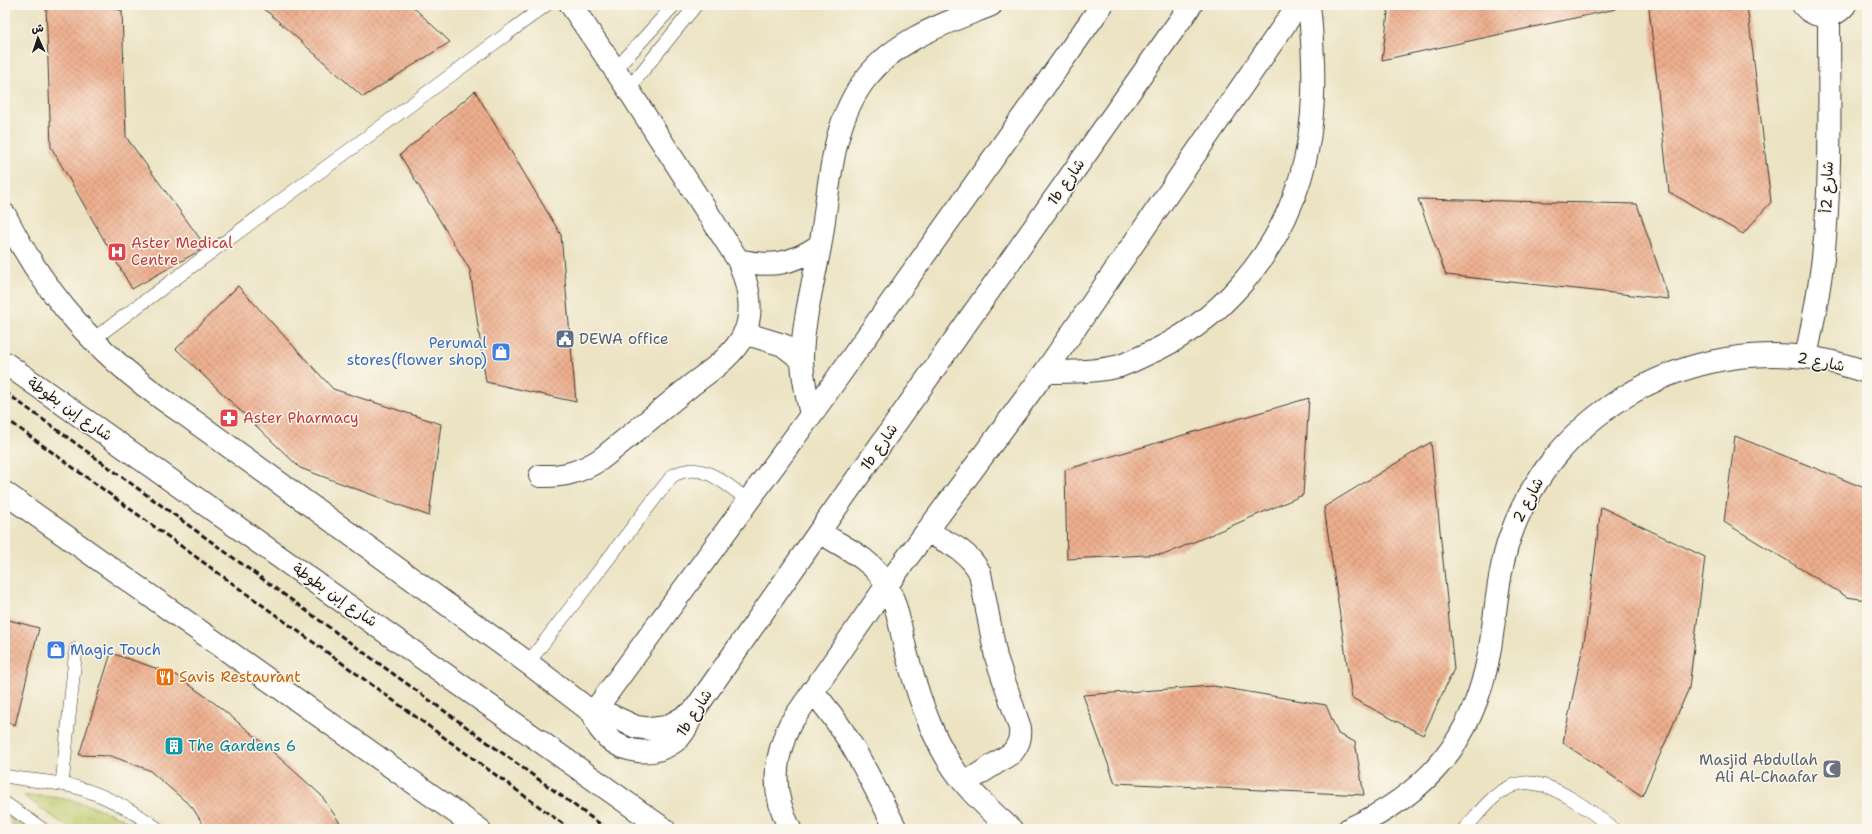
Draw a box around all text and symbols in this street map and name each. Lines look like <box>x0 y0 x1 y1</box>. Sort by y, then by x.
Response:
north arrow <box>18 18 58 58</box>
text: ش <box>31 21 44 36</box>
street label: 1b شارع <box>1043 155 1089 209</box>
street label: شارع 2أ <box>1816 161 1838 213</box>
place label: Aster Medical Centre <box>131 233 233 270</box>
hospital icon: Aster Medical Centre <box>106 241 128 263</box>
public building icon: DEWA office <box>554 328 576 350</box>
place label: DEWA office <box>579 329 668 349</box>
place label: Perumal stores(flower shop) <box>347 333 487 370</box>
shop icon: Perumal stores(flower shop) <box>490 341 512 363</box>
street label: شارع 2 <box>1795 348 1847 376</box>
street label: شارع إبن بطوطة <box>24 372 116 446</box>
pharmacy icon: Aster Pharmacy <box>218 407 240 429</box>
place label: Aster Pharmacy <box>243 408 359 428</box>
street label: 1b شارع <box>856 420 902 474</box>
street label: شارع 2 <box>1508 474 1548 526</box>
street label: شارع إبن بطوطة <box>289 558 381 632</box>
shop icon: Magic Touch <box>45 639 67 661</box>
place label: Magic Touch <box>70 640 161 660</box>
restaurant icon: Savis Restaurant <box>154 666 176 688</box>
place label: Savis Restaurant <box>179 667 301 687</box>
street label: 1b شارع <box>671 686 717 740</box>
building icon: The Gardens 6 <box>163 735 185 757</box>
place label: The Gardens 6 <box>188 736 296 756</box>
place label: Masjid Abdullah Ali Al-Chaafar <box>1699 750 1818 787</box>
mosque icon: Masjid Abdullah Ali Al-Chaafar <box>1821 758 1843 780</box>

